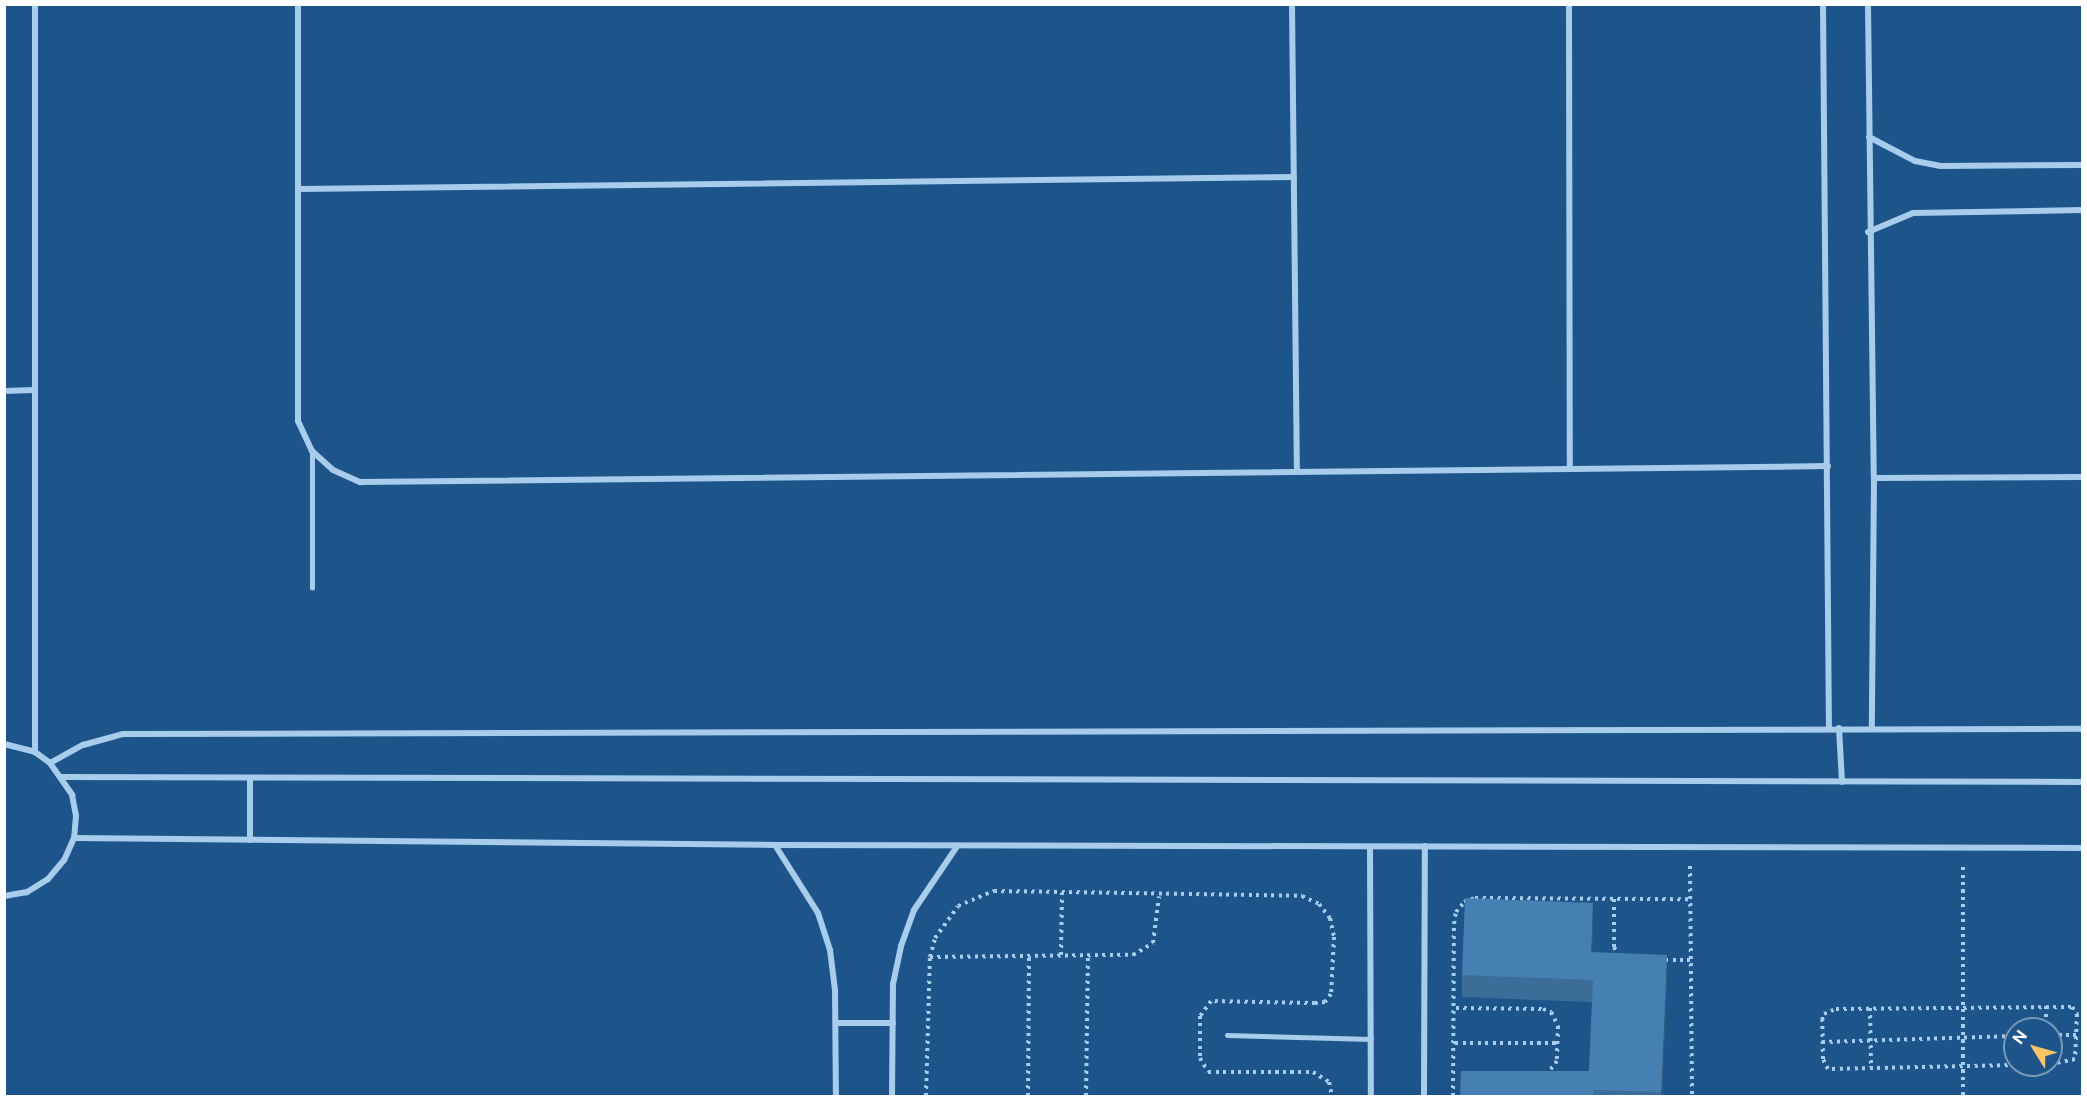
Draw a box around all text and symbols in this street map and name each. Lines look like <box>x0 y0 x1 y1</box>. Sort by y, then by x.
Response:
north arrow <box>2003 1017 2063 1077</box>
text: N <box>2008 1026 2031 1048</box>

